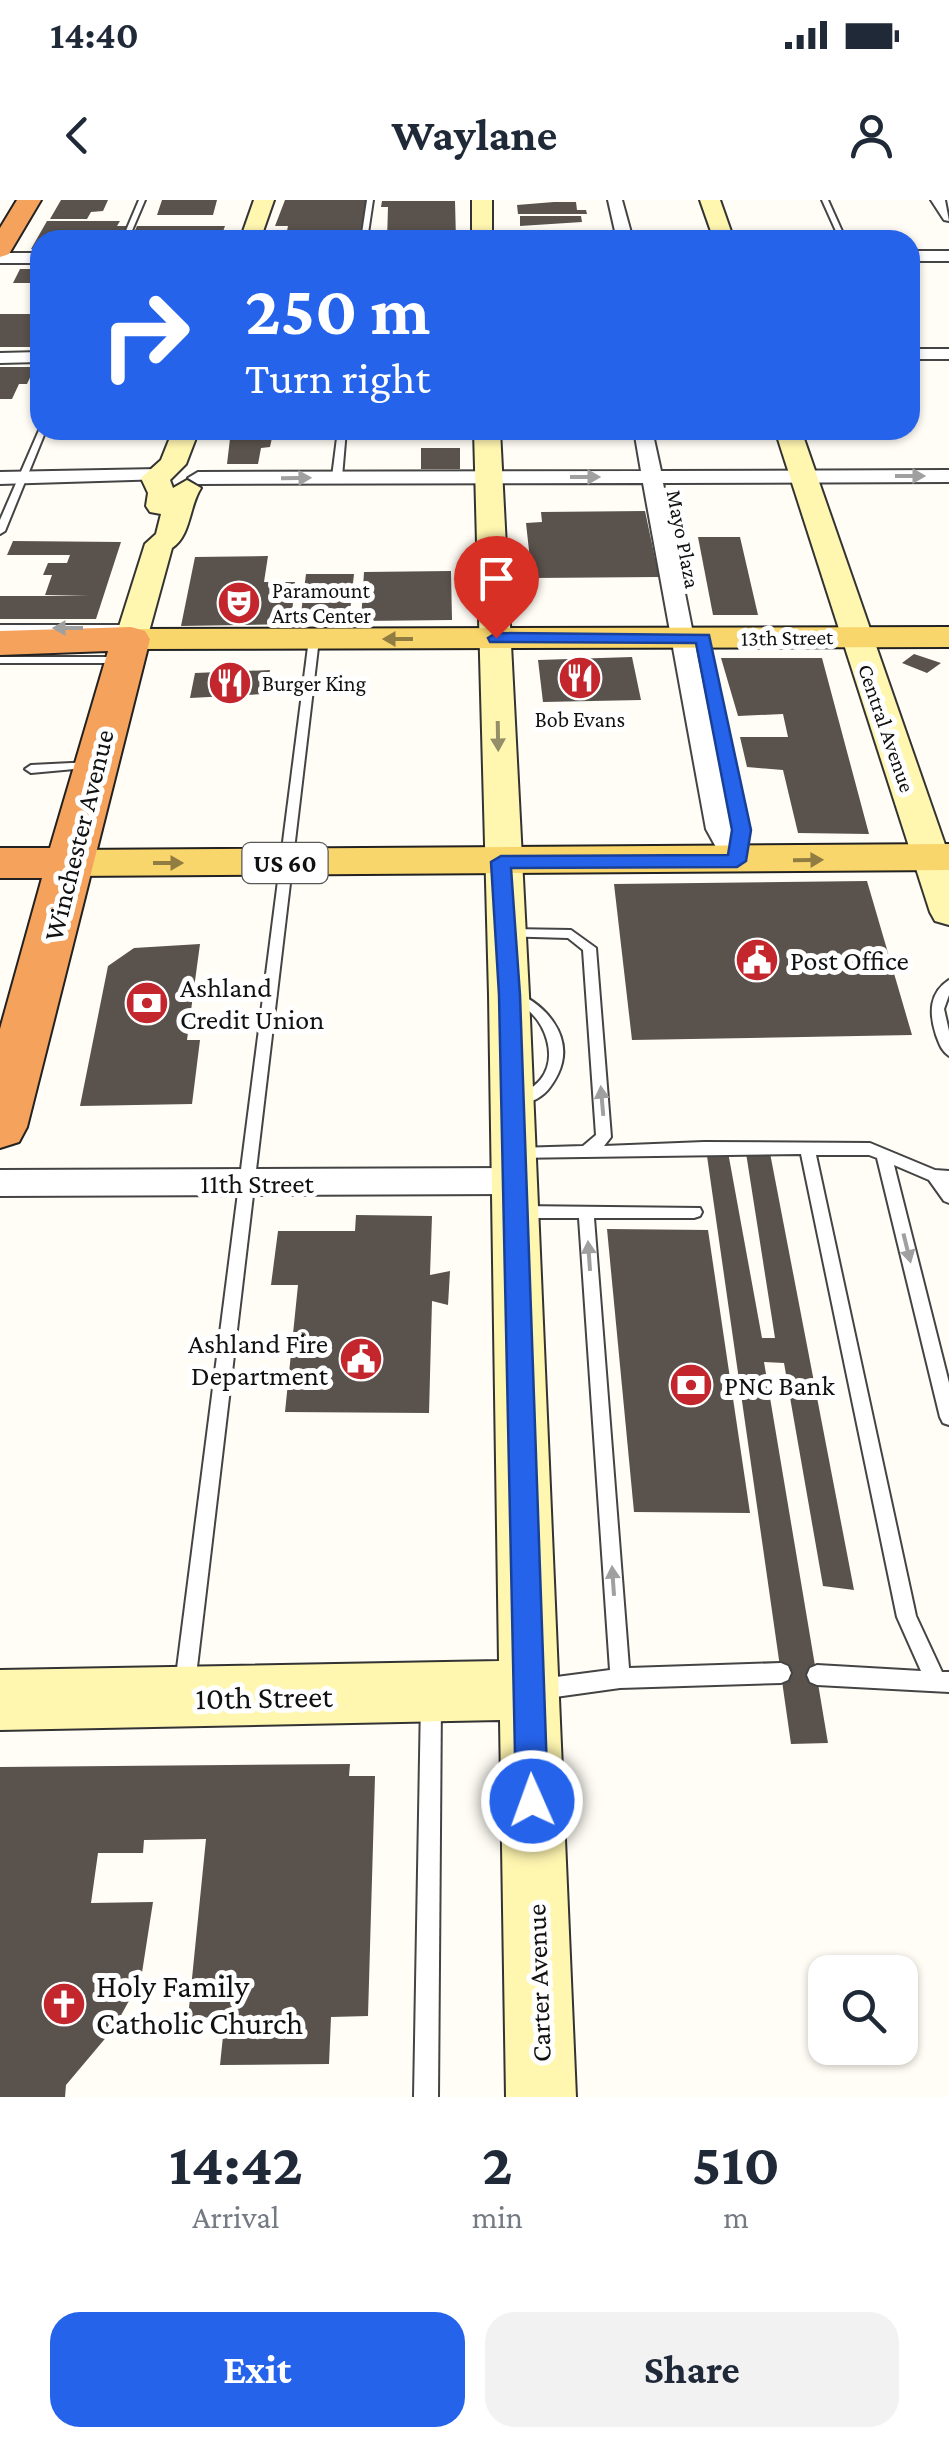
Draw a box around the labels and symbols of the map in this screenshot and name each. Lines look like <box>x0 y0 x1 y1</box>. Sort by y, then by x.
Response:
one-way arrow <box>895 468 927 484</box>
one-way arrow <box>280 469 312 485</box>
one-way arrow <box>570 469 602 485</box>
street label: Mayo Plaza <box>662 488 705 590</box>
pin <box>454 536 539 639</box>
place label: Paramount Arts Center <box>272 578 371 628</box>
theatre icon: Paramount Arts Center <box>216 580 262 626</box>
one-way arrow <box>51 620 83 636</box>
street label: 13th Street <box>741 624 834 651</box>
one-way arrow <box>382 631 414 647</box>
restaurant icon: Bob Evans <box>557 655 603 701</box>
restaurant icon: Burger King <box>207 660 253 706</box>
street label: Central Avenue <box>853 661 920 796</box>
place label: Burger King <box>262 671 366 696</box>
place label: Bob Evans <box>535 707 625 732</box>
one-way arrow <box>490 720 506 752</box>
street label: Winchester Avenue <box>37 726 120 944</box>
road number: US 60 <box>242 843 328 883</box>
one-way arrow <box>793 851 825 867</box>
one-way arrow <box>152 855 184 871</box>
public building icon: Post Office <box>734 937 780 983</box>
place label: Post Office <box>790 945 909 976</box>
place label: Ashland Credit Union <box>180 972 324 1035</box>
bank icon: Ashland Credit Union <box>124 980 170 1026</box>
one-way arrow <box>593 1085 609 1117</box>
street label: 11th Street <box>200 1168 315 1199</box>
one-way arrow <box>899 1233 915 1264</box>
one-way arrow <box>581 1240 597 1272</box>
place label: Ashland Fire Department <box>188 1328 329 1391</box>
public building icon: Ashland Fire Department <box>338 1336 384 1382</box>
bank icon: PNC Bank <box>668 1362 714 1408</box>
place label: PNC Bank <box>724 1370 836 1401</box>
one-way arrow <box>604 1564 620 1596</box>
street label: 10th Street <box>195 1678 333 1716</box>
position arrow <box>480 1749 584 1853</box>
street label: Carter Avenue <box>520 1903 557 2063</box>
place label: Holy Family Catholic Church <box>96 1968 303 2041</box>
church icon: Holy Family Catholic Church <box>41 1981 87 2027</box>

